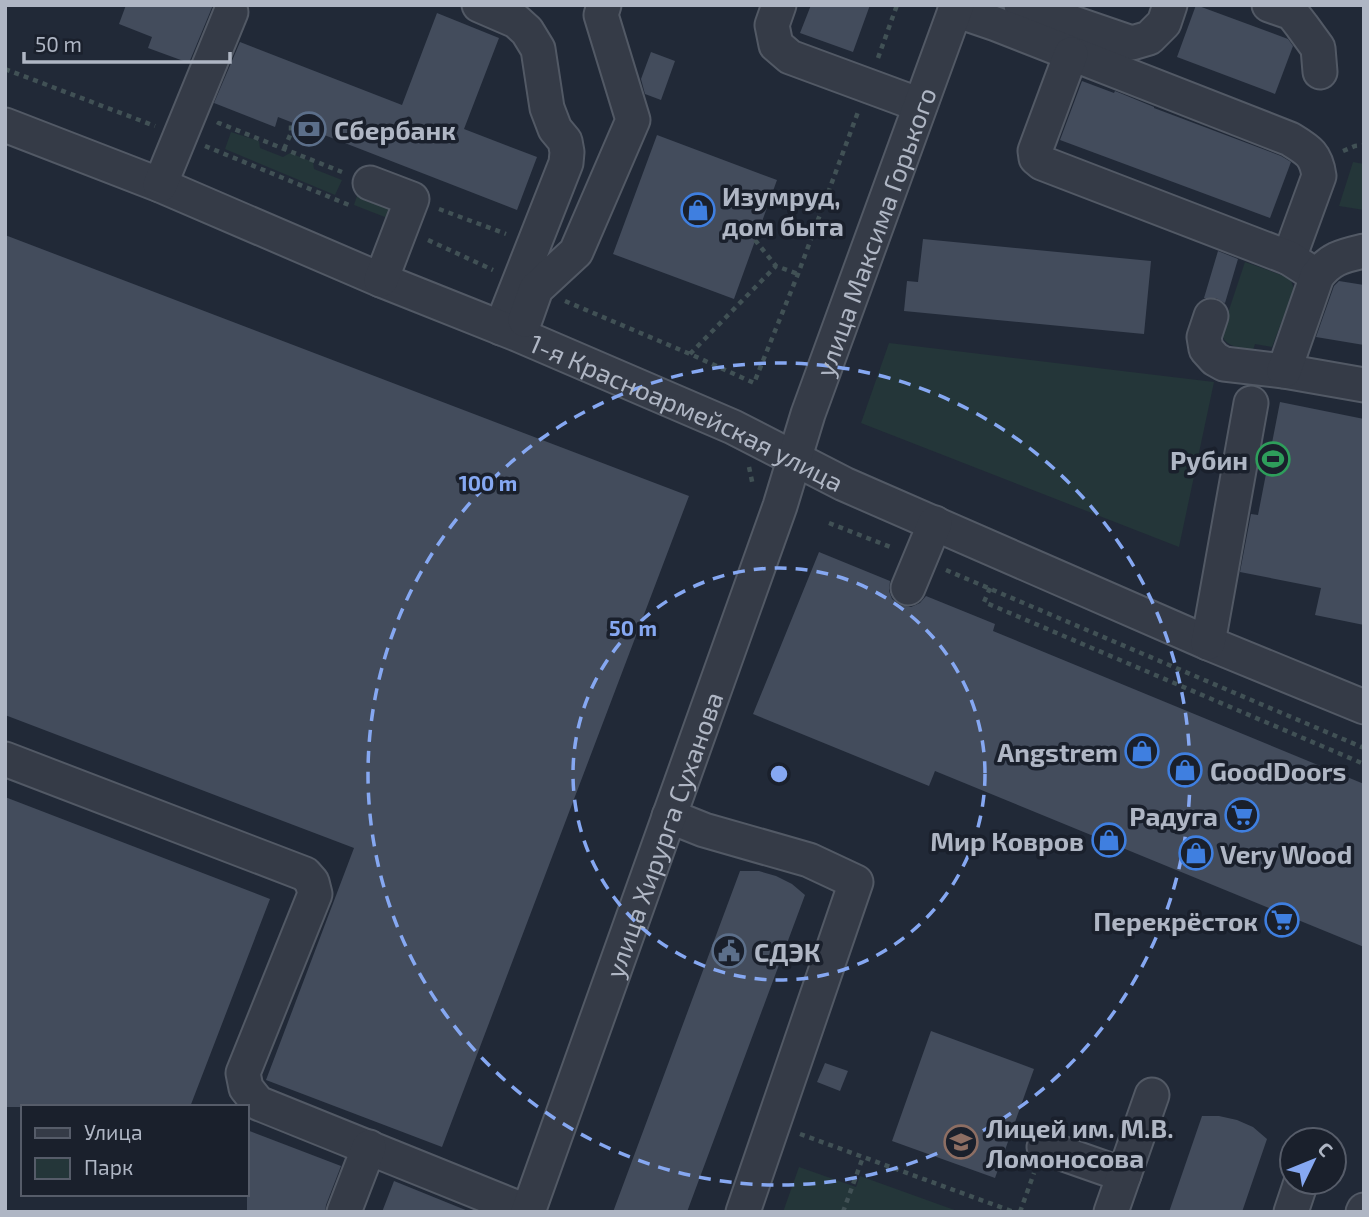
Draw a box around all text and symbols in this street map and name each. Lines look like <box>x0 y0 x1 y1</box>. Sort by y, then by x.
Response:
scale bar <box>24 21 231 65</box>
text: 50 m <box>35 31 82 56</box>
street label: улица Максима Горького <box>808 83 941 381</box>
bank icon: Сбербанк <box>290 110 328 148</box>
place label: Сбербанк <box>334 114 456 145</box>
place label: Изумруд, дом быта <box>722 180 844 241</box>
shop icon: Изумруд, дом быта <box>679 191 717 229</box>
street label: 1-я Красноармейская улица <box>526 326 849 497</box>
sports icon: Рубин <box>1254 440 1292 478</box>
place label: Рубин <box>1170 444 1248 475</box>
text: 100 m <box>459 470 517 495</box>
text: 50 m <box>609 615 657 640</box>
street label: улица Хирурга Суханова <box>598 687 728 982</box>
shop icon: Angstrem <box>1123 732 1161 770</box>
place label: Angstrem <box>997 736 1118 767</box>
shop icon: GoodDoors <box>1166 751 1204 789</box>
place label: GoodDoors <box>1210 755 1346 786</box>
centre of rings <box>767 762 791 786</box>
supermarket icon: Радуга <box>1223 796 1261 834</box>
place label: Радуга <box>1129 800 1218 831</box>
shop icon: Мир Ковров <box>1090 821 1128 859</box>
place label: Мир Ковров <box>930 825 1084 856</box>
shop icon: Very Wood <box>1177 834 1215 872</box>
place label: Very Wood <box>1220 838 1352 870</box>
supermarket icon: Перекрёсток <box>1263 901 1301 939</box>
place label: Перекрёсток <box>1093 905 1258 936</box>
public building icon: СДЭК <box>710 932 748 970</box>
place label: СДЭК <box>754 936 821 967</box>
legend <box>21 1105 248 1196</box>
place label: Лицей им. М.В. Ломоносова <box>986 1112 1174 1173</box>
text: Улица <box>84 1119 143 1144</box>
school or university icon: Лицей им. М.В. Ломоносова <box>942 1123 980 1161</box>
north arrow <box>1278 1126 1348 1196</box>
text: С <box>1314 1137 1338 1161</box>
text: Парк <box>84 1154 133 1179</box>

